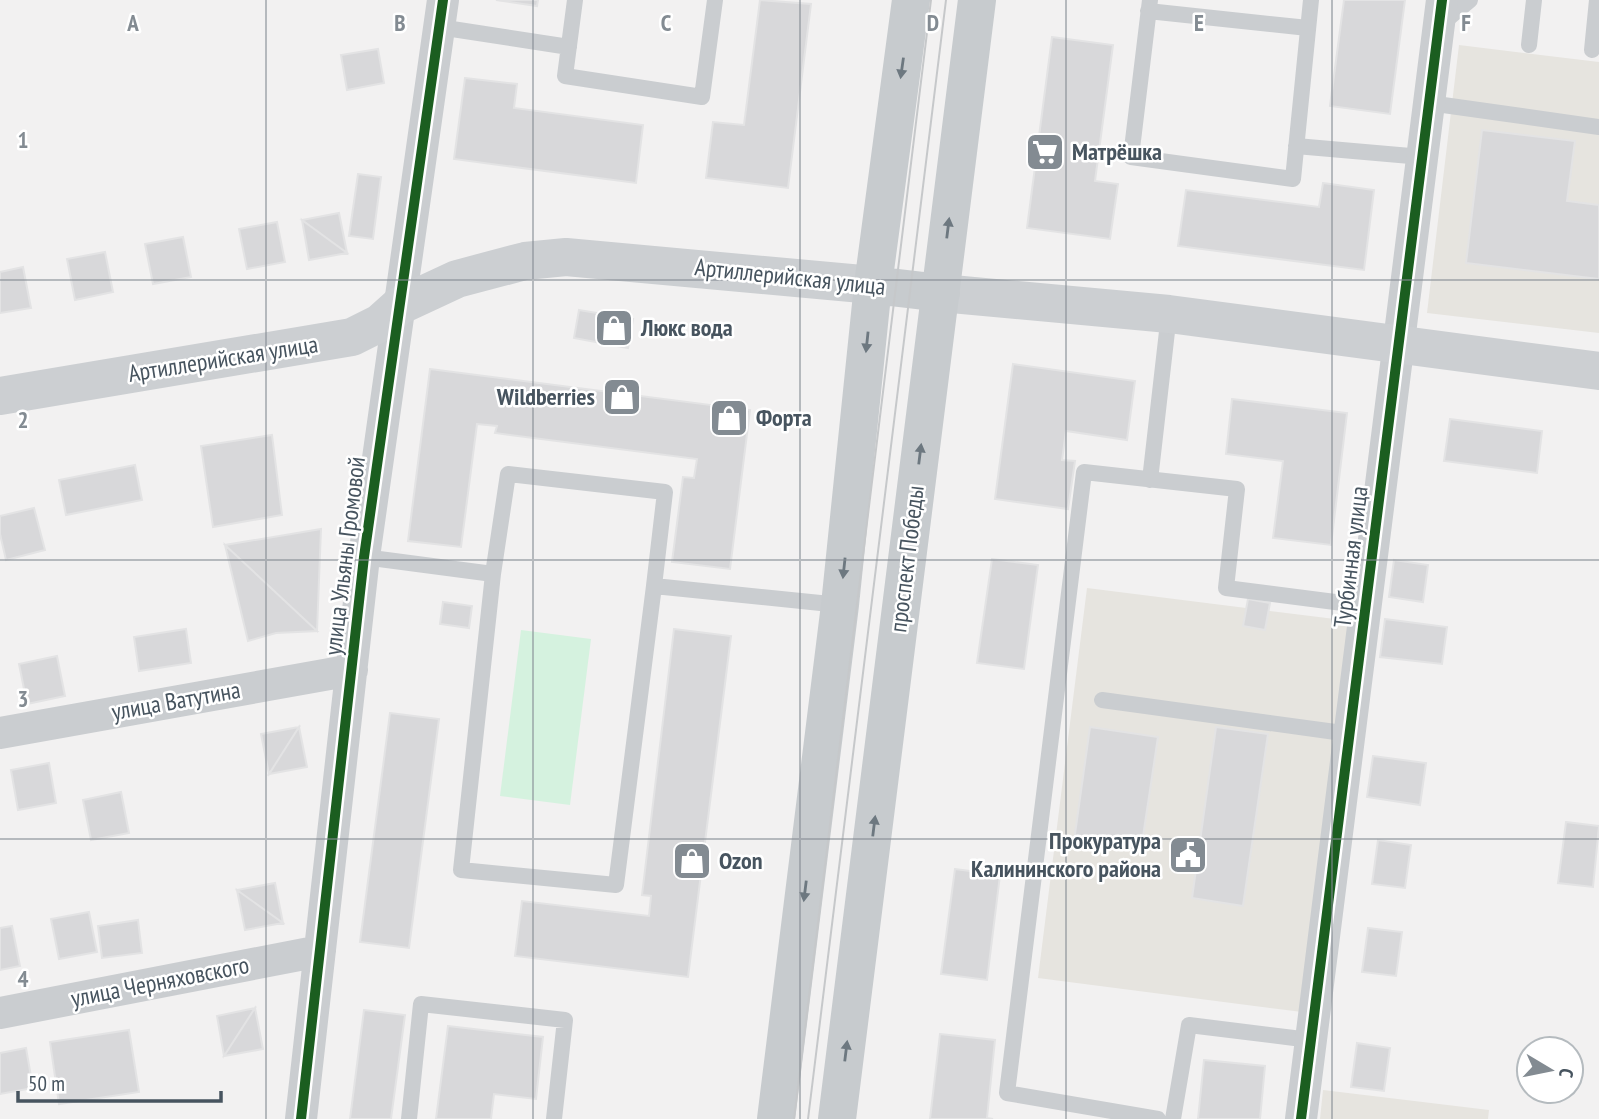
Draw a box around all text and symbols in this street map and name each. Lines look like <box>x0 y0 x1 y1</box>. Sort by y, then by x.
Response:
text: A <box>126 8 139 37</box>
text: B <box>394 8 406 37</box>
text: C <box>661 8 672 37</box>
text: D <box>927 8 939 37</box>
text: E <box>1194 8 1204 37</box>
text: F <box>1461 8 1471 37</box>
one-way arrow <box>896 57 907 79</box>
text: 1 <box>18 125 29 154</box>
supermarket icon: Матрёшка <box>1024 131 1066 173</box>
place label: Матрёшка <box>1072 136 1162 167</box>
one-way arrow <box>943 217 954 239</box>
street label: Артиллерийская улица <box>693 251 887 302</box>
shop icon: Люкс вода <box>593 307 635 349</box>
place label: Люкс вода <box>640 312 733 343</box>
street label: Артиллерийская улица <box>126 328 320 389</box>
one-way arrow <box>861 331 872 353</box>
shop icon: Wildberries <box>601 376 643 418</box>
place label: Wildberries <box>496 381 595 412</box>
shop icon: Форта <box>708 397 750 439</box>
place label: Форта <box>756 402 812 433</box>
text: 2 <box>18 405 29 434</box>
one-way arrow <box>915 443 926 465</box>
street label: улица Ульяны Громовой <box>317 455 372 657</box>
street label: проспект Победы <box>882 484 931 634</box>
street label: Турбинная улица <box>1326 484 1375 630</box>
one-way arrow <box>838 557 849 579</box>
street label: улица Ватутина <box>109 674 243 727</box>
text: 3 <box>18 684 29 713</box>
one-way arrow <box>868 814 879 836</box>
place label: Прокуратура Калининского района <box>971 825 1161 884</box>
public building icon: Прокуратура Калининского района <box>1167 834 1209 876</box>
shop icon: Ozon <box>671 840 713 882</box>
place label: Ozon <box>719 845 762 876</box>
one-way arrow <box>799 881 810 903</box>
street label: улица Черняховского <box>68 949 252 1014</box>
text: 4 <box>18 964 29 993</box>
north arrow <box>1515 1035 1585 1105</box>
one-way arrow <box>840 1040 851 1062</box>
scale bar <box>18 1060 220 1104</box>
text: С <box>1554 1067 1579 1080</box>
text: 50 m <box>28 1070 65 1097</box>

